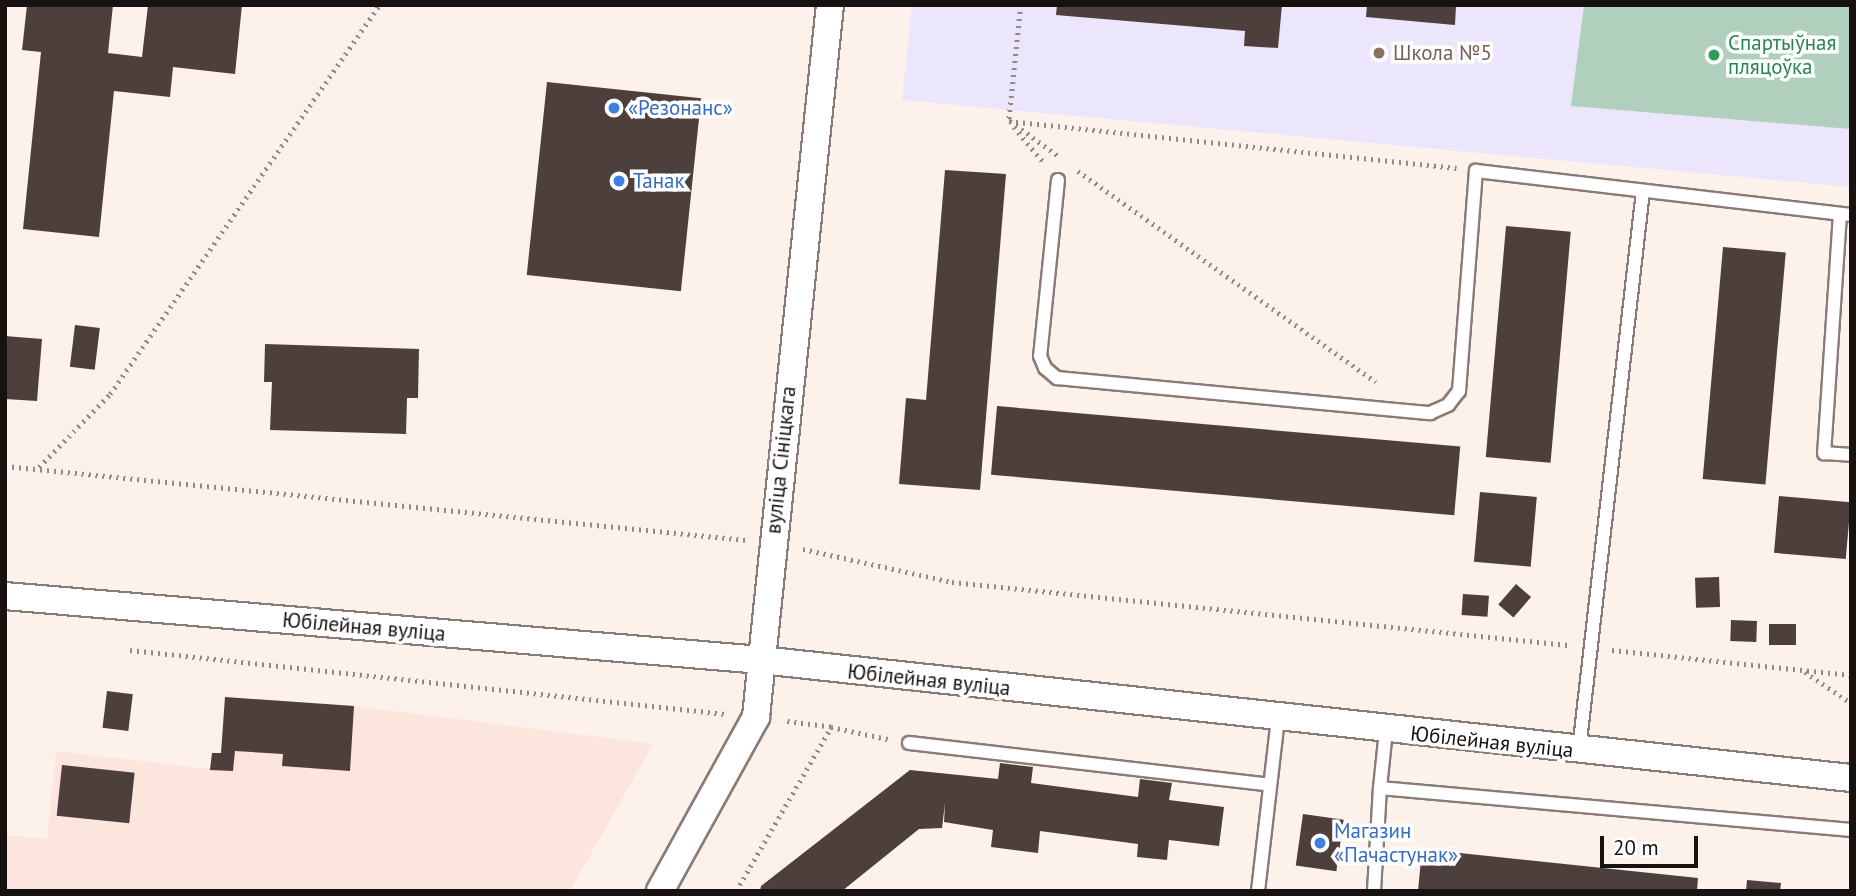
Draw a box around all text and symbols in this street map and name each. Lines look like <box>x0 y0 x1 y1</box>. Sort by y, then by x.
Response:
place label: Спартыўная пляцоўка <box>1728 30 1836 80</box>
place label: Школа №5 <box>1393 40 1492 66</box>
marker: Школа №5 <box>1371 45 1387 61</box>
marker: Спартыўная пляцоўка <box>1706 47 1722 63</box>
place label: «Резонанс» <box>628 95 733 121</box>
marker: «Резонанс» <box>606 100 622 116</box>
place label: Танак <box>633 168 685 194</box>
marker: Танак <box>611 173 627 189</box>
street label: вуліца Сініцкага <box>761 385 801 535</box>
street label: Юбілейная вуліца <box>281 607 447 647</box>
street label: Юбілейная вуліца <box>846 659 1012 701</box>
street label: Юбілейная вуліца <box>1409 721 1575 763</box>
place label: Магазин «Пачастунак» <box>1334 818 1458 868</box>
scale bar <box>1604 822 1702 866</box>
text: 20 m <box>1613 834 1659 861</box>
marker: Магазин «Пачастунак» <box>1312 835 1328 851</box>

